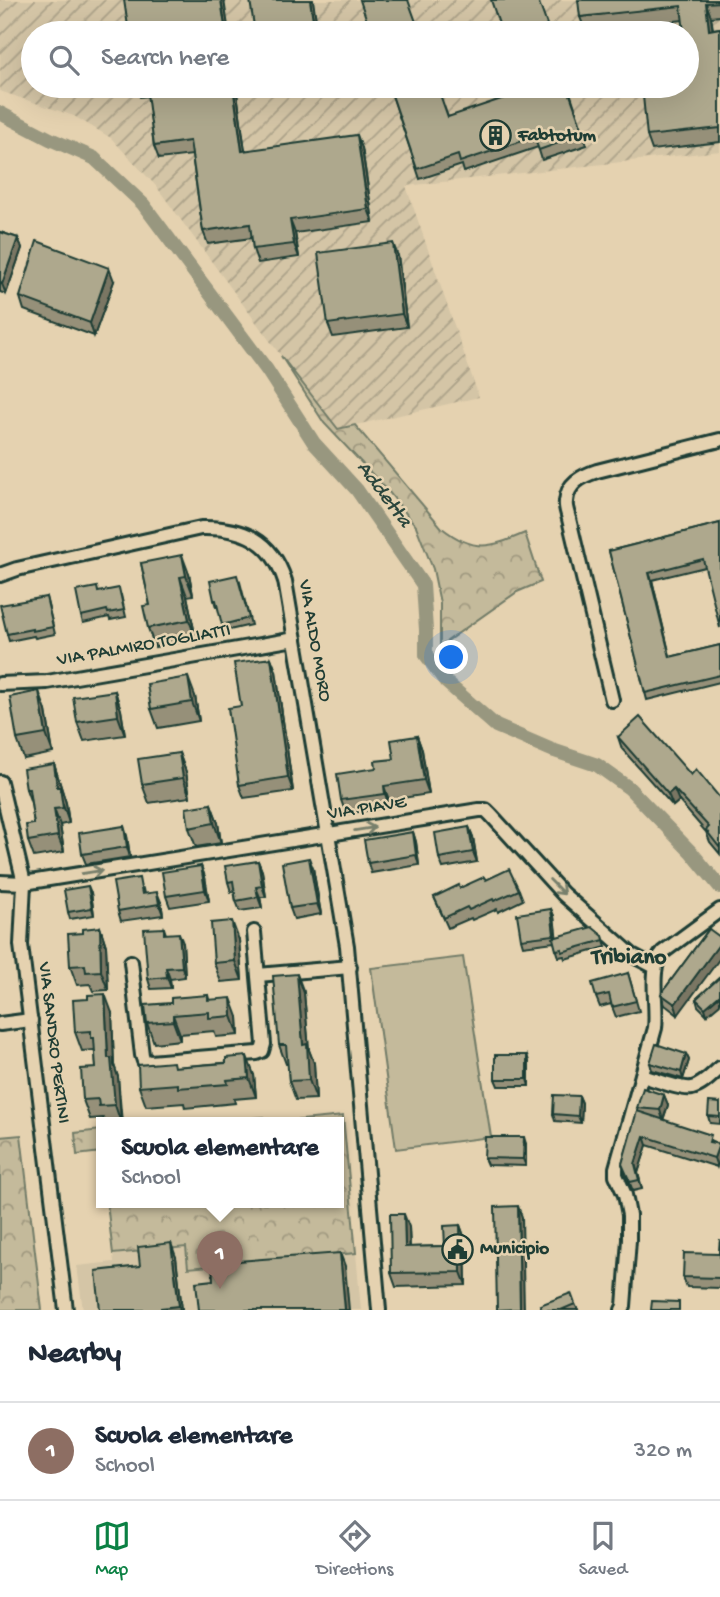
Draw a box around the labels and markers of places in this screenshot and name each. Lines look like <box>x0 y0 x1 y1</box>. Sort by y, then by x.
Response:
building icon: Fabtotum <box>478 119 512 153</box>
place label: Fabtotum <box>517 125 597 148</box>
pin: 1 <box>197 1231 243 1289</box>
public building icon: Municipio <box>440 1232 474 1266</box>
place label: Municipio <box>480 1238 549 1261</box>

